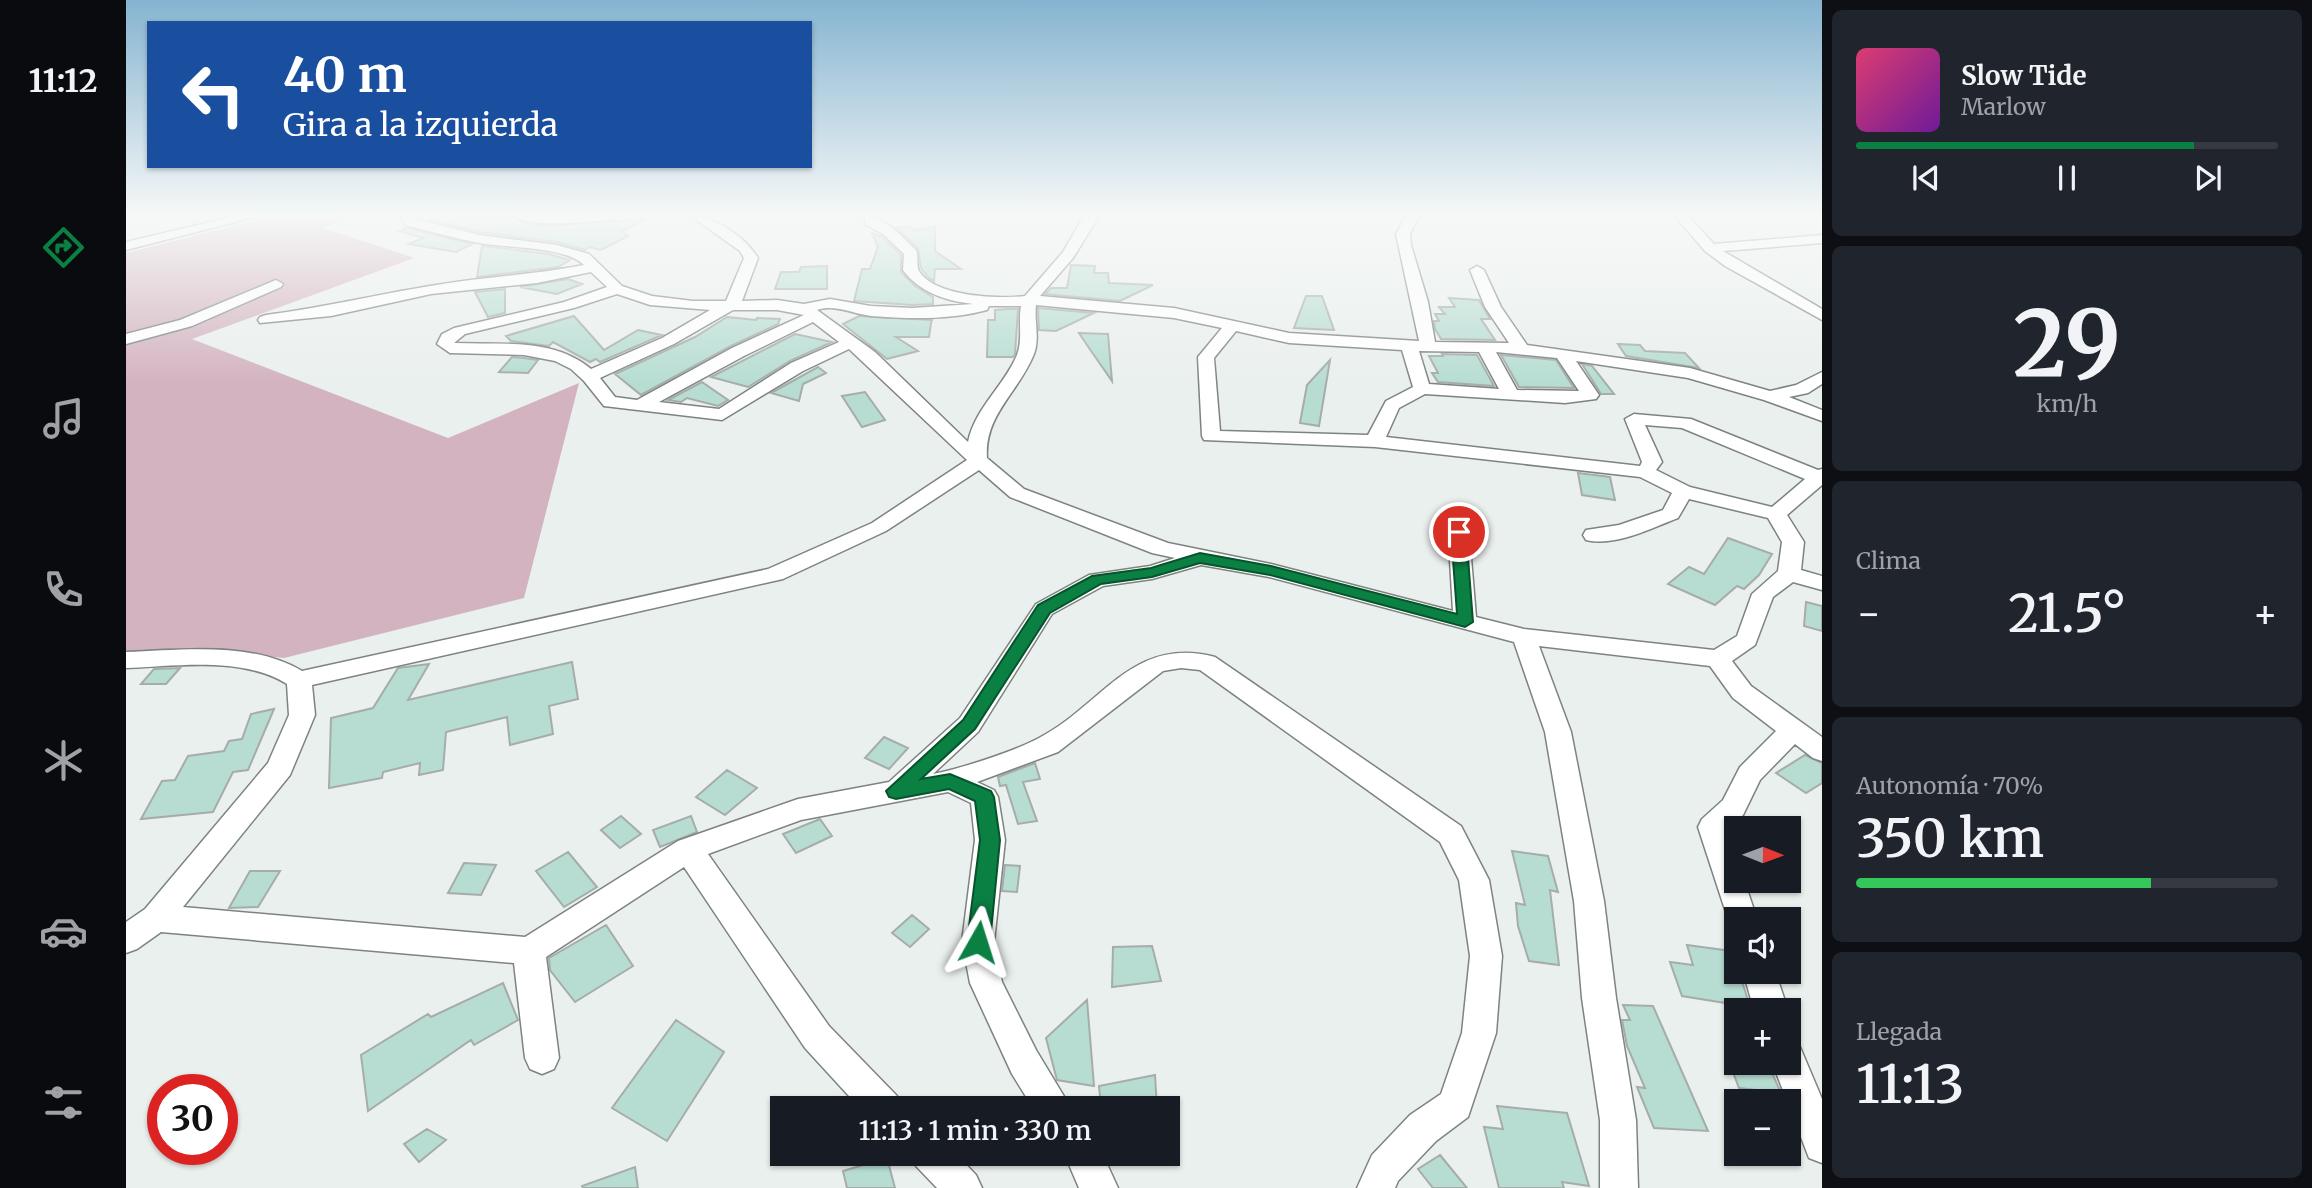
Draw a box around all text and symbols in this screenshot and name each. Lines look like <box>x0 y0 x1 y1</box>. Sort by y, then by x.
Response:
text: 40 m <box>283 44 407 105</box>
icon: left <box>168 49 259 140</box>
text: Slow Tide <box>1961 59 2087 92</box>
text: 11:12 <box>29 61 97 101</box>
text: Marlow <box>1961 92 2046 121</box>
text: Gira a la izquierda <box>283 105 558 145</box>
icon: previous <box>1907 159 1945 197</box>
icon: pause <box>2048 159 2086 197</box>
icon: next <box>2189 159 2227 197</box>
icon: directions <box>39 223 88 272</box>
text: 29 <box>2013 286 2121 401</box>
text: km/h <box>2037 389 2097 418</box>
icon: music <box>39 394 88 443</box>
pin <box>1429 502 1489 562</box>
icon: arrive <box>1440 513 1478 551</box>
text: Clima <box>1856 546 1921 575</box>
icon: phone <box>39 565 88 614</box>
text: 21.5° <box>2008 581 2126 646</box>
text: − <box>1856 590 1881 637</box>
text: + <box>2253 590 2278 637</box>
icon: climate <box>39 736 88 785</box>
text: Autonomía · 70% <box>1856 771 2043 800</box>
text: 350 km <box>1856 806 2044 871</box>
north arrow <box>1724 816 1801 892</box>
map controls <box>1724 816 1801 1166</box>
position arrow <box>941 905 1015 979</box>
icon: car <box>39 907 88 956</box>
button: sound <box>1724 907 1801 984</box>
button: + <box>1724 998 1801 1075</box>
text: Llegada <box>1856 1017 1942 1046</box>
text: 11:13 <box>1856 1052 1964 1117</box>
speed limit sign: 30 <box>147 1074 238 1165</box>
icon: filters <box>39 1078 88 1127</box>
button: − <box>1724 1089 1801 1166</box>
text: 11:13 · 1 min · 330 m <box>858 1114 1092 1147</box>

